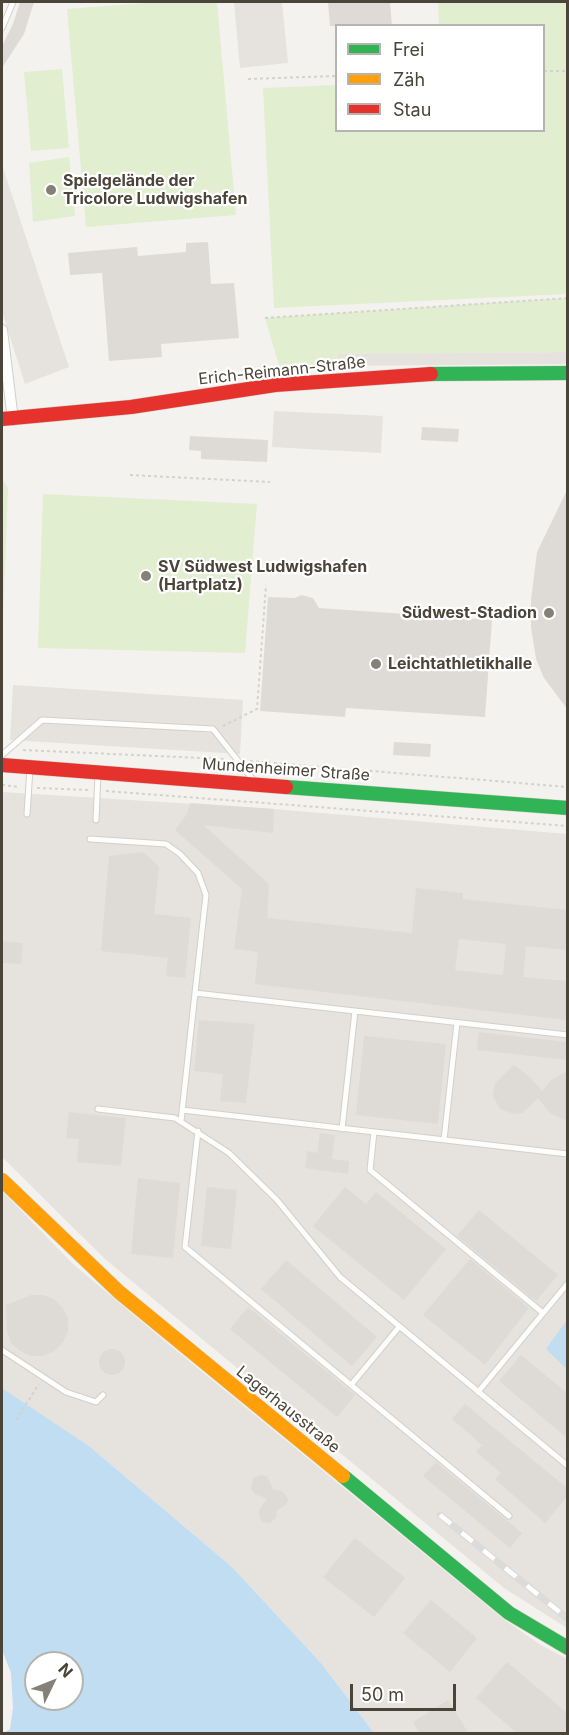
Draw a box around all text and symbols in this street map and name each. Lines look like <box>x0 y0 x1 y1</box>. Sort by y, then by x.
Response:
legend <box>335 24 545 132</box>
text: Frei <box>393 39 424 60</box>
text: Zäh <box>393 69 425 90</box>
text: Stau <box>393 99 431 120</box>
place label: Spielgelände der Tricolore Ludwigshafen <box>63 171 247 209</box>
marker: Spielgelände der Tricolore Ludwigshafen <box>44 183 58 197</box>
street label: Erich-Reimann-Straße <box>197 353 367 389</box>
place label: SV Südwest Ludwigshafen (Hartplatz) <box>158 557 367 595</box>
marker: SV Südwest Ludwigshafen (Hartplatz) <box>139 569 153 583</box>
place label: Südwest-Stadion <box>402 603 537 623</box>
marker: Südwest-Stadion <box>542 606 556 620</box>
place label: Leichtathletikhalle <box>388 654 532 674</box>
marker: Leichtathletikhalle <box>369 657 383 671</box>
street label: Mundenheimer Straße <box>201 755 371 785</box>
street label: Lagerhausstraße <box>232 1362 344 1458</box>
north arrow <box>24 1651 84 1711</box>
text: N <box>54 1659 77 1681</box>
scale bar <box>353 1672 460 1710</box>
text: 50 m <box>361 1684 404 1705</box>

